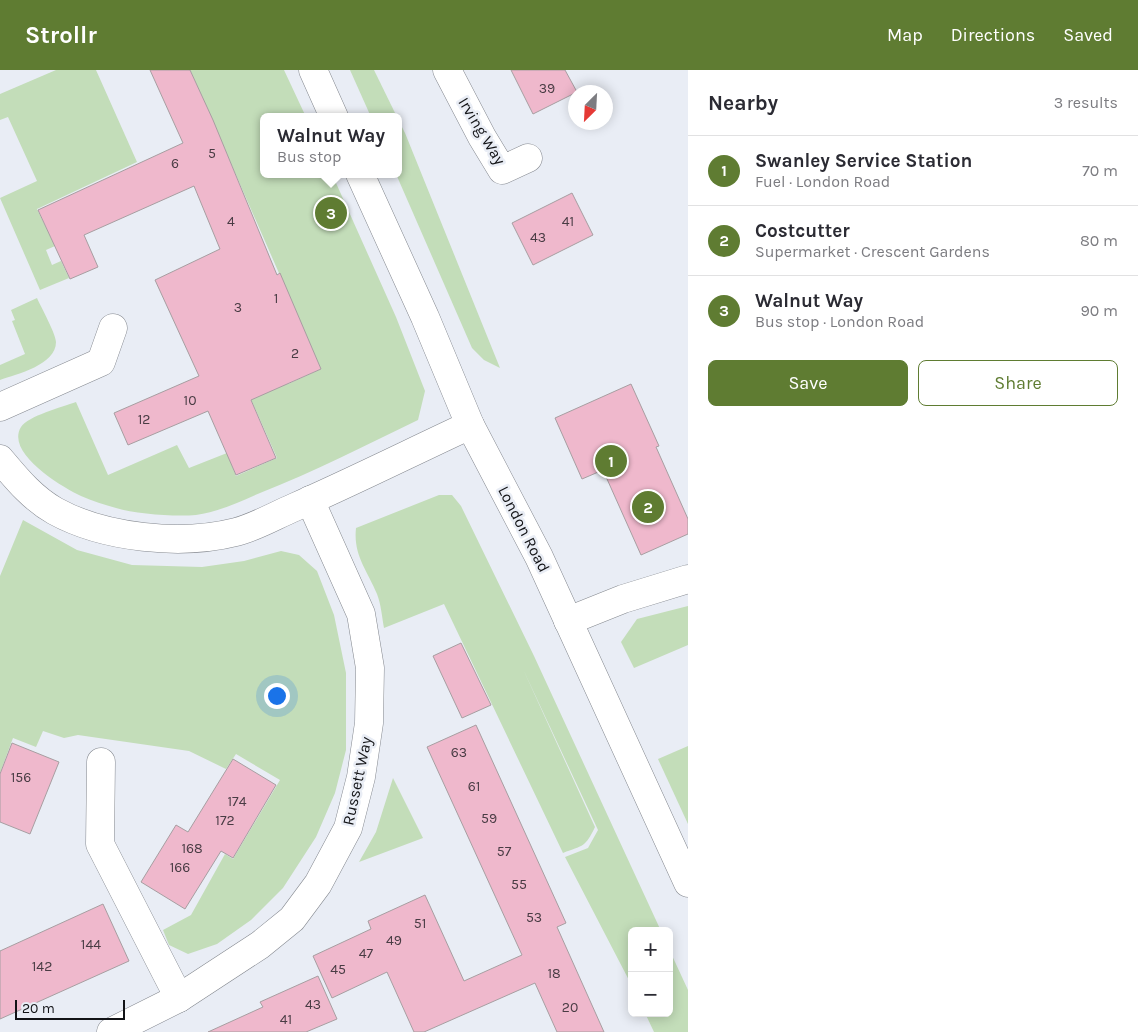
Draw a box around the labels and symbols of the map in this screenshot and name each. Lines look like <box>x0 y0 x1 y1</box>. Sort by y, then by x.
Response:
house number: 39 <box>539 80 555 97</box>
north arrow <box>568 85 613 130</box>
street label: Irving Way <box>454 94 510 169</box>
house number: 5 <box>208 145 216 162</box>
house number: 6 <box>171 155 179 172</box>
pin: 3 <box>315 194 347 232</box>
house number: 4 <box>227 213 235 230</box>
house number: 41 <box>562 213 574 230</box>
house number: 43 <box>530 229 546 246</box>
house number: 1 <box>274 290 278 307</box>
house number: 3 <box>234 299 242 316</box>
house number: 2 <box>291 345 299 362</box>
house number: 10 <box>184 392 196 409</box>
house number: 12 <box>138 411 150 428</box>
pin: 1 <box>595 442 627 480</box>
street label: London Road <box>494 483 554 575</box>
pin: 2 <box>632 488 664 526</box>
your location <box>264 683 290 709</box>
street label: Russett Way <box>338 734 376 827</box>
house number: 63 <box>451 744 467 761</box>
house number: 156 <box>11 769 31 786</box>
house number: 61 <box>468 778 480 795</box>
house number: 174 <box>227 793 247 810</box>
house number: 59 <box>481 810 497 827</box>
house number: 172 <box>215 812 235 829</box>
house number: 168 <box>181 840 203 857</box>
house number: 57 <box>497 843 512 860</box>
house number: 166 <box>170 859 190 876</box>
house number: 55 <box>511 876 527 893</box>
house number: 53 <box>526 909 542 926</box>
house number: 51 <box>414 915 426 932</box>
house number: 49 <box>386 932 402 949</box>
house number: 144 <box>81 936 101 953</box>
house number: 47 <box>359 945 374 962</box>
house number: 142 <box>32 958 52 975</box>
house number: 45 <box>330 961 346 978</box>
house number: 18 <box>547 965 561 982</box>
house number: 43 <box>305 996 321 1013</box>
scale bar <box>15 997 125 1020</box>
house number: 20 <box>562 999 578 1016</box>
house number: 41 <box>280 1011 292 1028</box>

